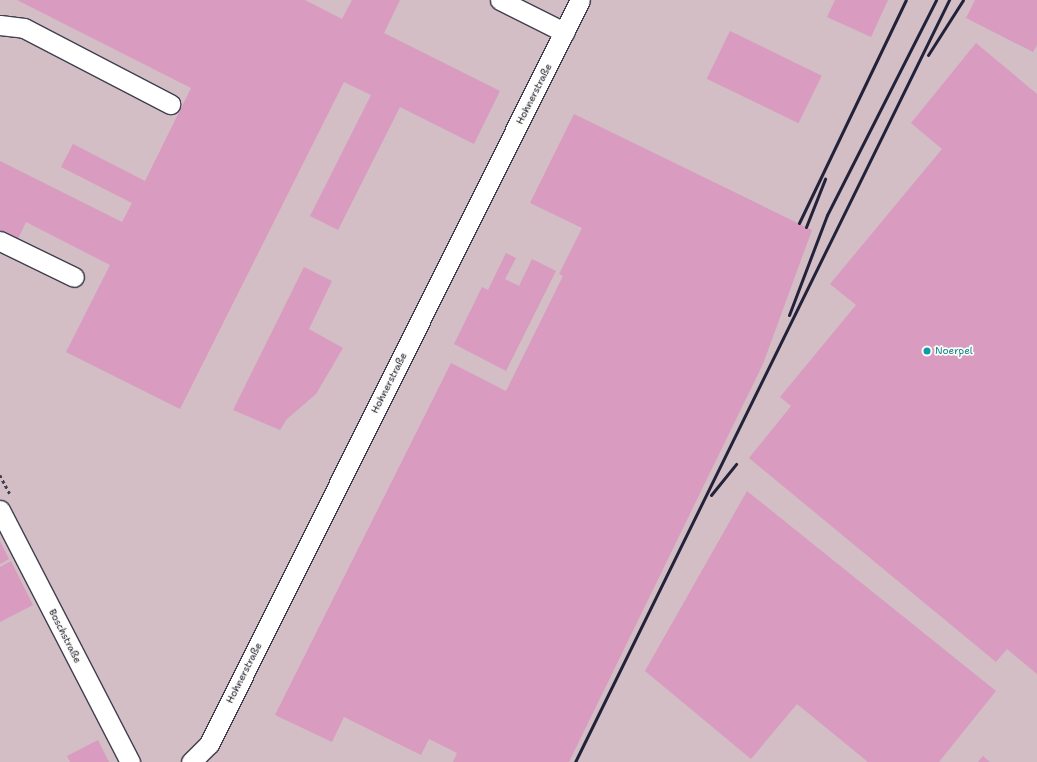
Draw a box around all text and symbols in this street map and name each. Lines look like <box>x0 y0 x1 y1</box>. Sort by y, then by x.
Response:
street label: Hohnerstraße <box>514 62 554 126</box>
place label: Noerpel <box>935 345 973 357</box>
marker: Noerpel <box>922 346 932 356</box>
street label: Hohnerstraße <box>369 351 409 415</box>
street label: Boschstraße <box>46 607 84 665</box>
street label: Hohnerstraße <box>224 641 264 705</box>

